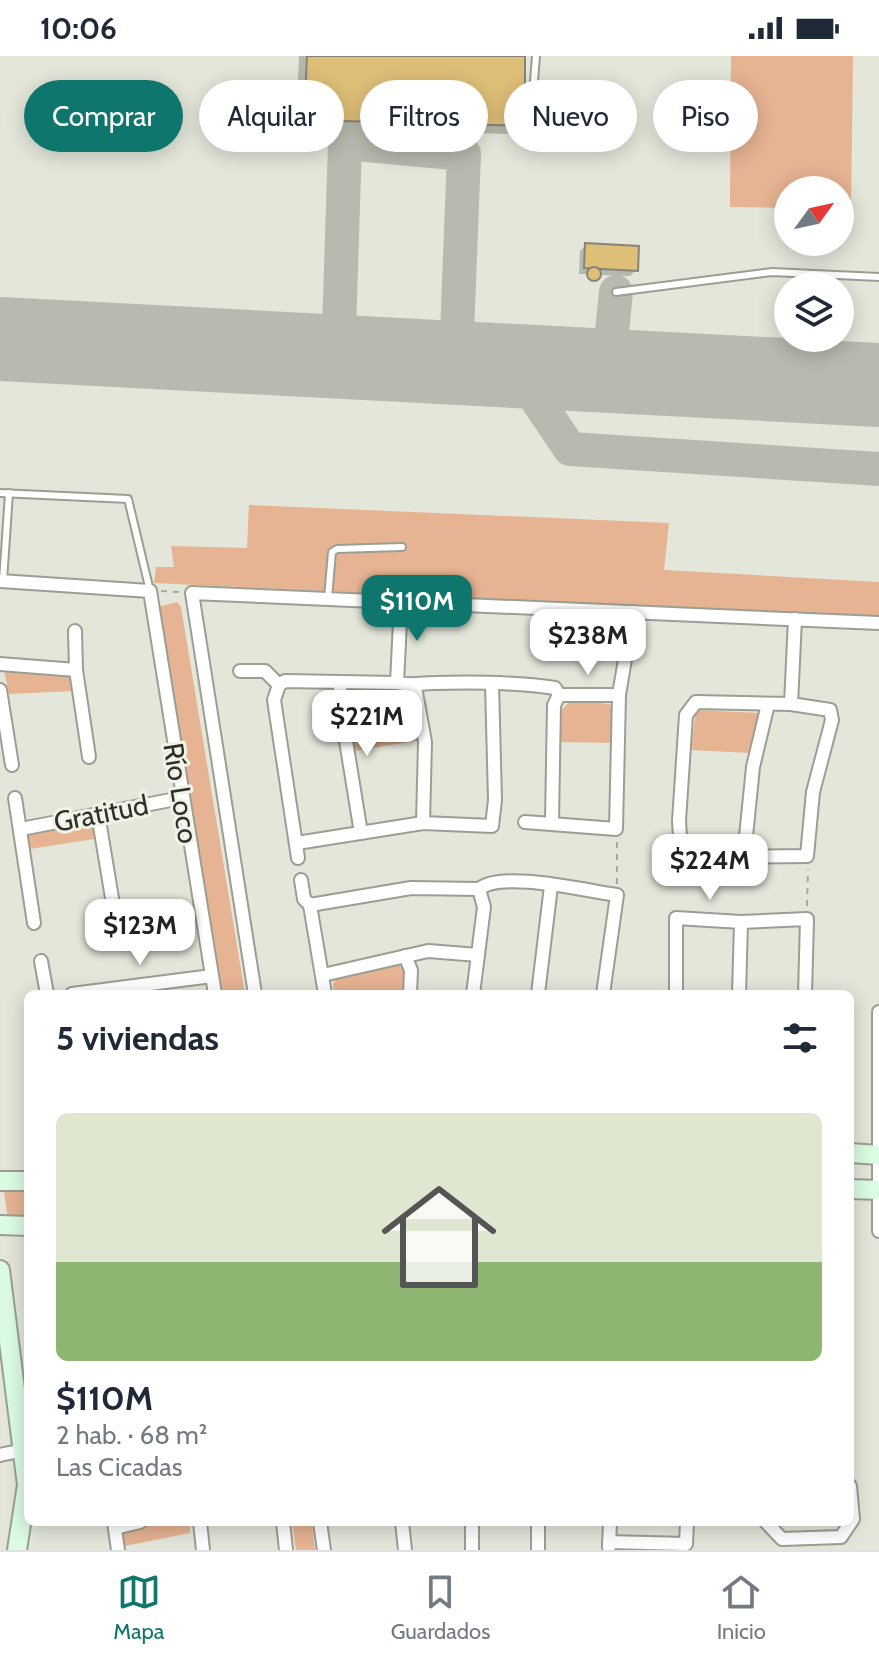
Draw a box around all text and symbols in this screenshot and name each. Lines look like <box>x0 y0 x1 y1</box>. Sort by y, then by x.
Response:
text: 10:06 <box>40 10 117 47</box>
chip: Comprar <box>24 80 183 152</box>
chip: Alquilar <box>199 80 344 152</box>
chip: Filtros <box>360 80 488 152</box>
chip: Nuevo <box>504 80 637 152</box>
chip: Piso <box>653 80 758 152</box>
north arrow <box>774 176 854 256</box>
map controls <box>774 176 854 352</box>
button: layers <box>774 272 854 352</box>
pin: $110M <box>361 575 473 643</box>
text: $110M <box>380 585 454 617</box>
pin: $238M <box>532 609 644 677</box>
text: $238M <box>548 619 628 651</box>
pin: $221M <box>311 690 423 758</box>
text: $221M <box>330 700 404 732</box>
street label: Río Loco <box>156 740 206 846</box>
street label: Gratitud <box>51 787 151 839</box>
pin: $224M <box>654 834 766 902</box>
text: $224M <box>670 844 750 876</box>
pin: $123M <box>84 899 196 967</box>
text: $123M <box>103 909 177 941</box>
icon: filters <box>778 1016 822 1060</box>
text: 5 viviendas <box>56 1017 219 1059</box>
icon: home <box>367 1165 511 1309</box>
text: $110M <box>56 1377 153 1419</box>
text: 2 hab. · 68 m² <box>56 1419 207 1451</box>
text: Las Cicadas <box>56 1451 182 1483</box>
tab: Mapa <box>113 1570 164 1645</box>
tab: Guardados <box>391 1570 490 1645</box>
tab: Inicio <box>717 1570 766 1645</box>

